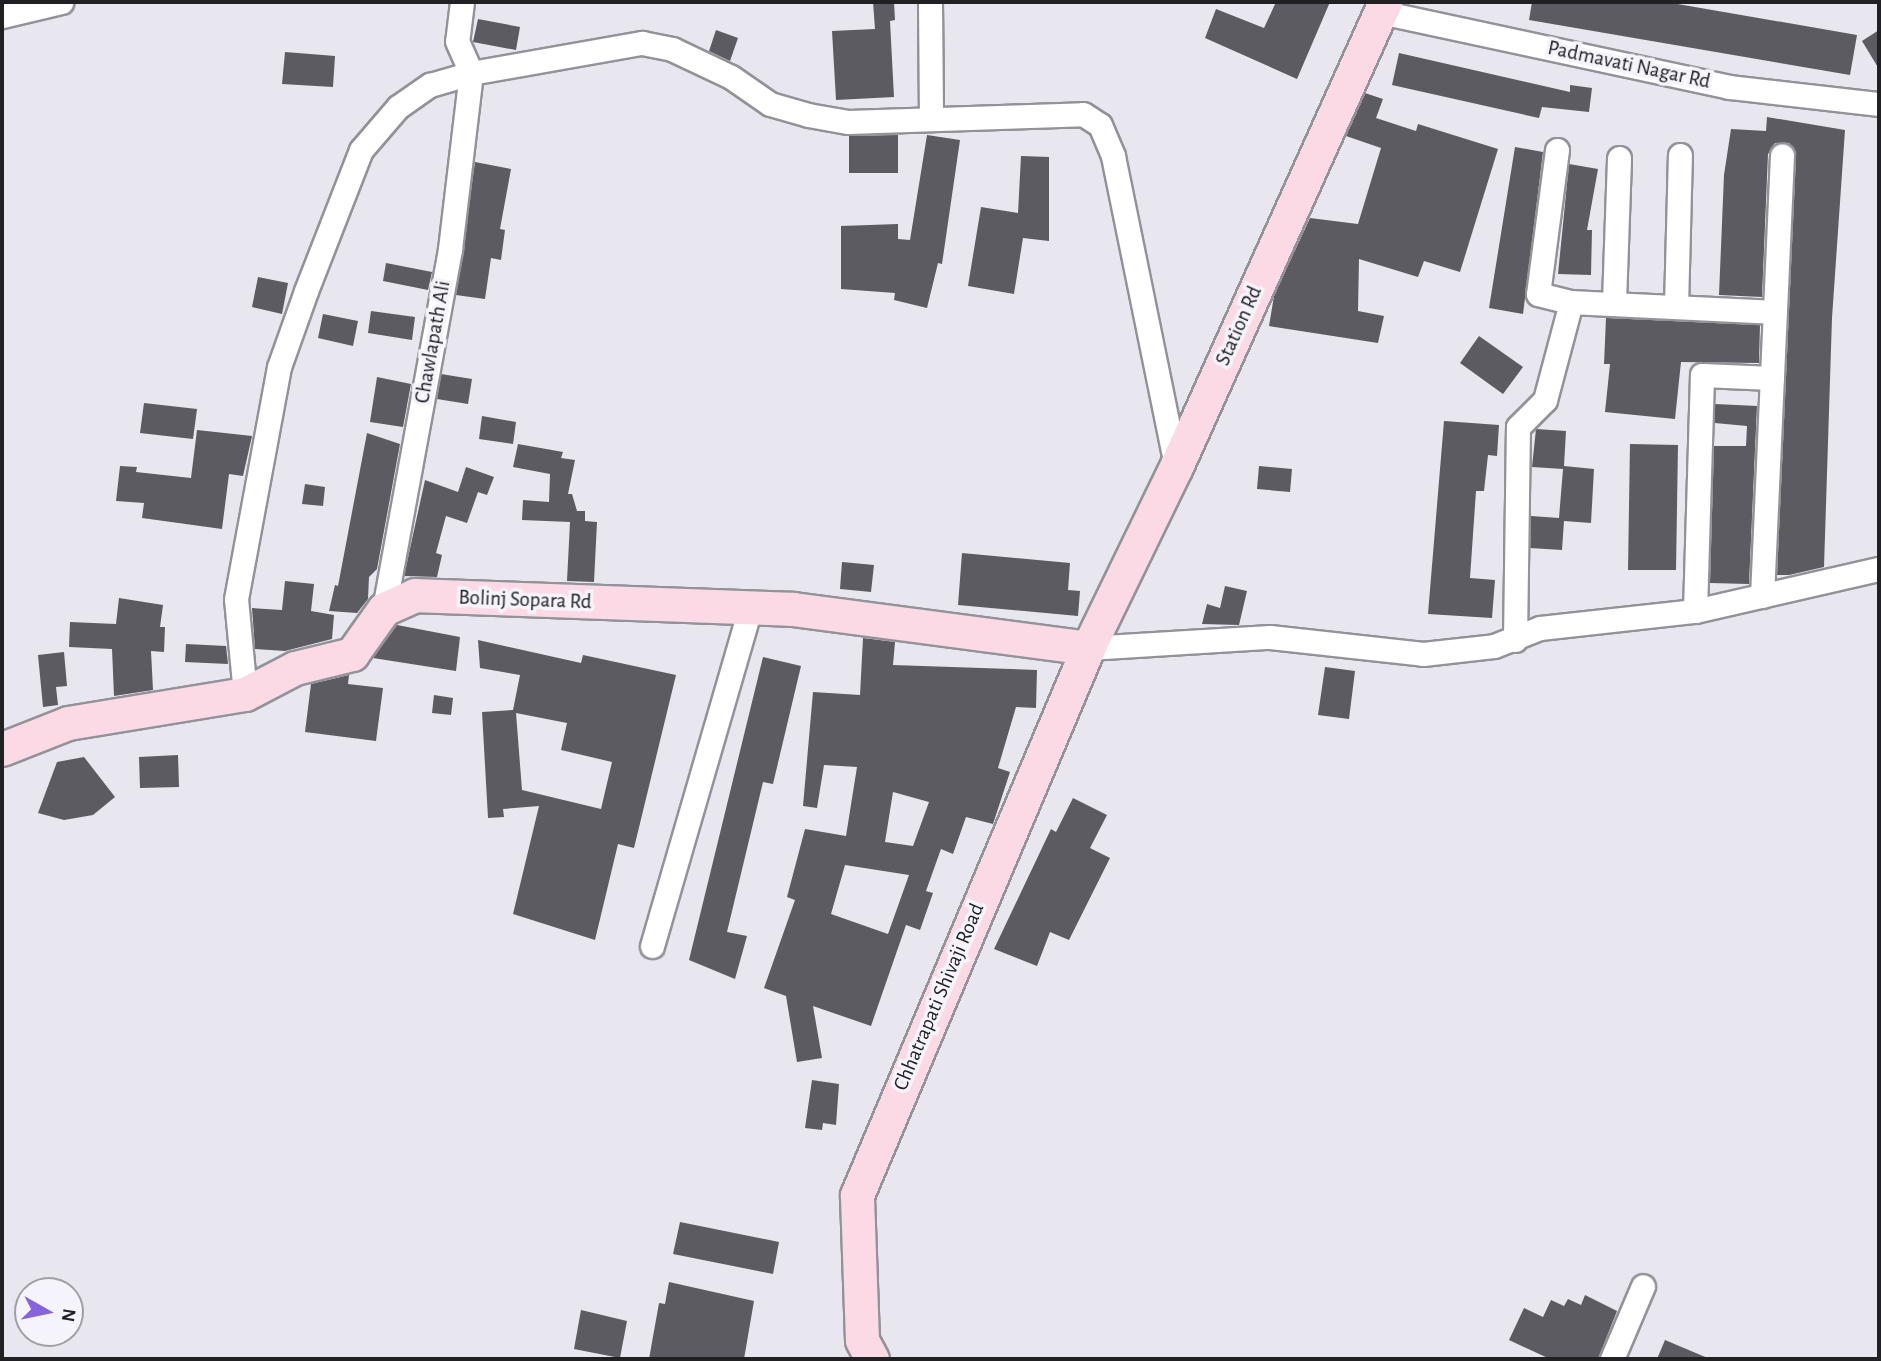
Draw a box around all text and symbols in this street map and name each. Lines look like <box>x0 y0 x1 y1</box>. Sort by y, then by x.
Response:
street label: Padmavati Nagar Rd <box>1545 35 1713 95</box>
street label: Chawlapath Ali <box>410 279 456 405</box>
street label: Station Rd <box>1210 282 1268 370</box>
street label: Bolinj Sopara Rd <box>458 585 592 615</box>
street label: Chhatrapati Shivaji Road <box>888 900 990 1094</box>
north arrow <box>14 1277 84 1347</box>
text: N <box>58 1307 79 1323</box>

